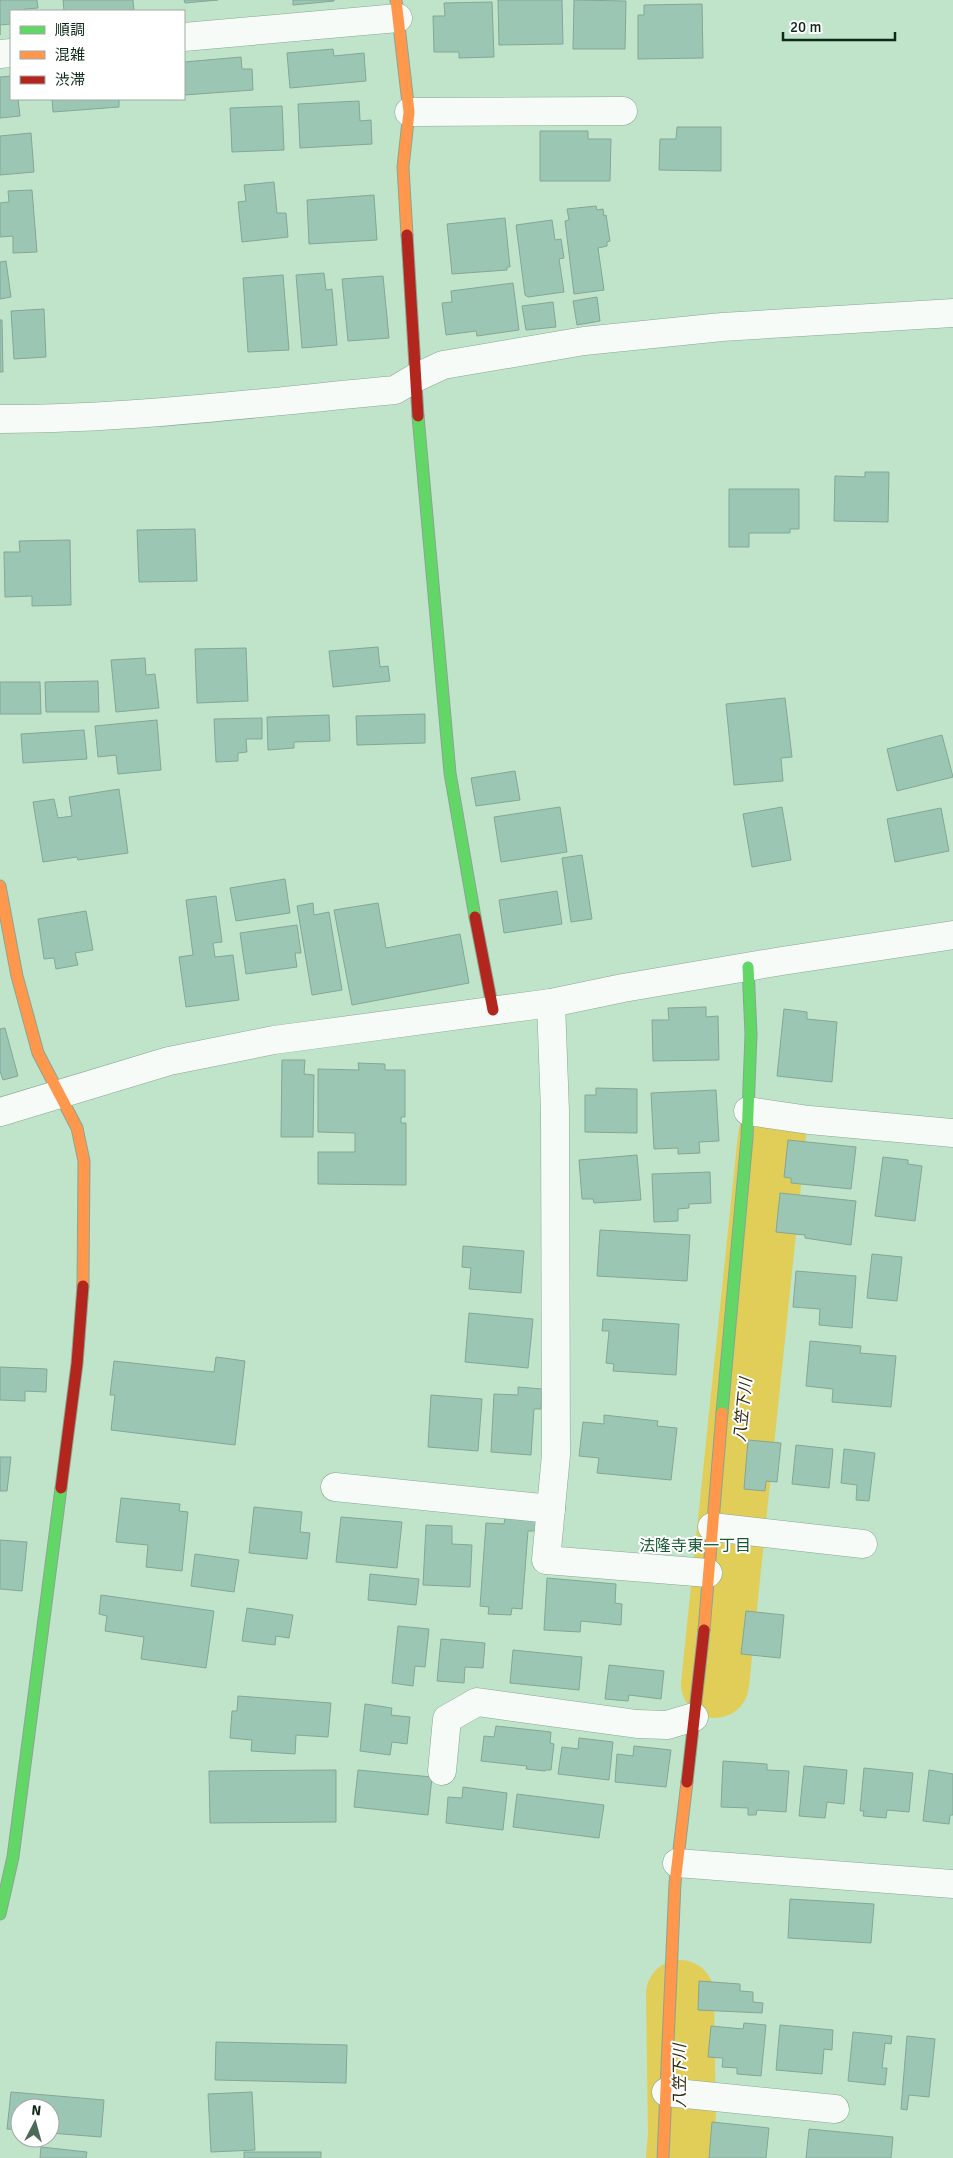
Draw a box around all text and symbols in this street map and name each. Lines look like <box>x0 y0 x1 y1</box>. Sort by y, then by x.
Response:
legend <box>10 10 185 100</box>
scale bar <box>783 10 896 42</box>
text: 20 m <box>790 18 821 36</box>
text: 順調 <box>55 21 85 39</box>
text: 混雑 <box>55 46 85 64</box>
text: 渋滞 <box>55 71 85 89</box>
water label: 八笠下川 <box>730 1375 756 1443</box>
district label: 法隆寺東一丁目 <box>639 1536 751 1556</box>
water label: 八笠下川 <box>670 2042 690 2108</box>
north arrow <box>10 2098 60 2148</box>
text: N <box>31 2102 42 2120</box>

